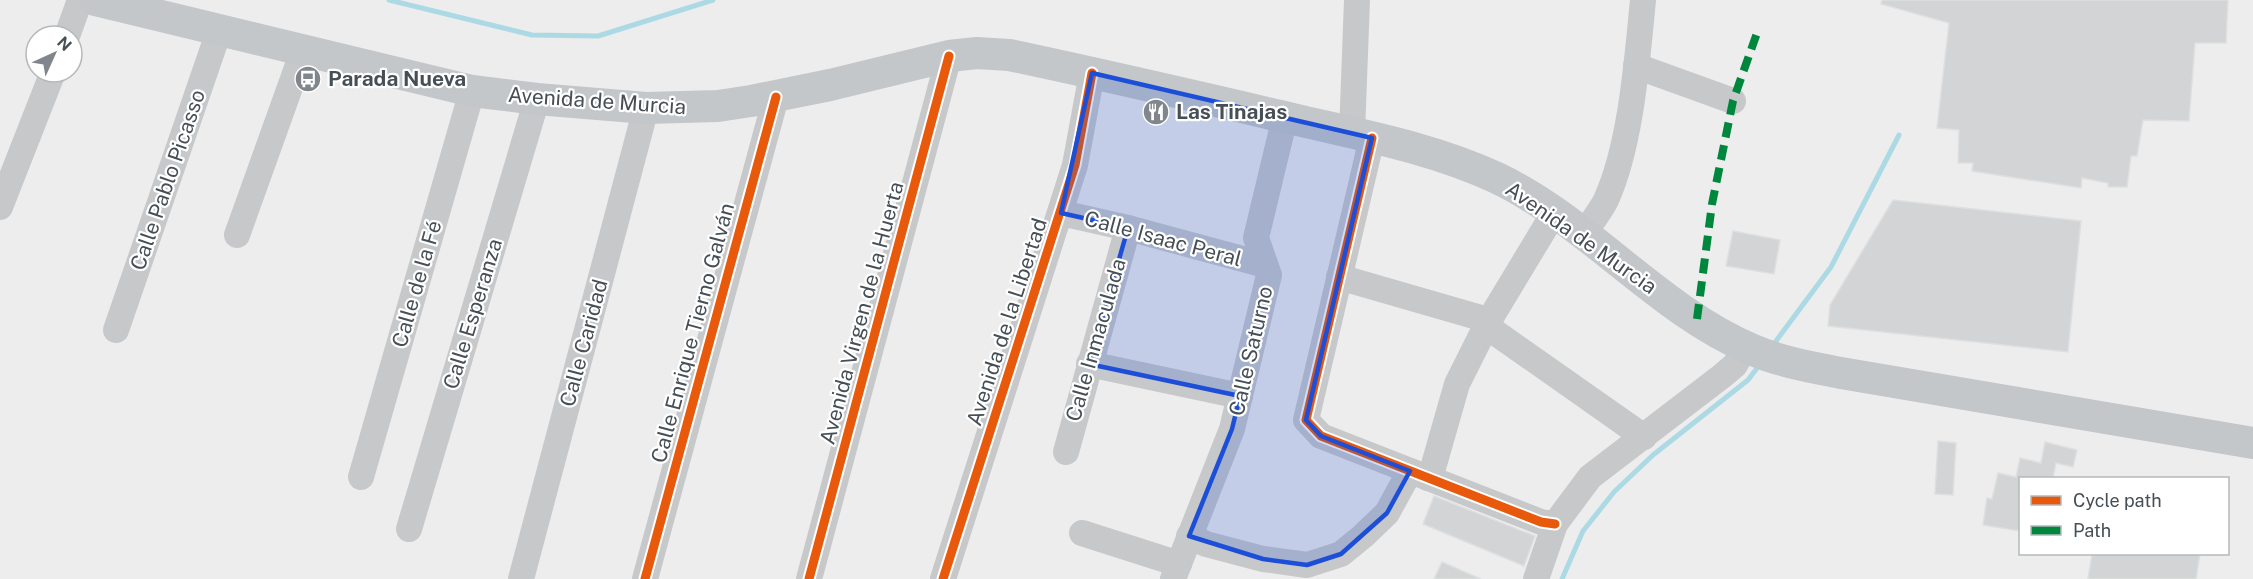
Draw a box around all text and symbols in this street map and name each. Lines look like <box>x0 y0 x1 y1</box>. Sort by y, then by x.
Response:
north arrow <box>24 24 84 84</box>
text: N <box>53 33 75 55</box>
bus stop icon: Parada Nueva <box>293 64 323 94</box>
place label: Parada Nueva <box>328 66 466 91</box>
street label: Avenida de Murcia <box>507 82 687 119</box>
street label: Calle Pablo Picasso <box>125 86 210 273</box>
restaurant icon: Las Tinajas <box>1141 97 1171 127</box>
place label: Las Tinajas <box>1176 99 1287 124</box>
street label: Avenida de Murcia <box>1501 176 1662 299</box>
street label: Avenida Virgen de la Huerta <box>814 179 909 447</box>
street label: Calle Enrique Tierno Galván <box>646 200 739 466</box>
street label: Calle Isaac Peral <box>1082 206 1244 272</box>
street label: Avenida de la Libertad <box>961 215 1052 429</box>
street label: Calle de la Fé <box>386 218 447 350</box>
street label: Calle Esperanza <box>438 236 507 392</box>
street label: Calle Inmaculada <box>1060 256 1131 424</box>
street label: Calle Caridad <box>555 277 613 409</box>
street label: Calle Saturno <box>1223 284 1278 418</box>
legend <box>2019 477 2229 555</box>
text: Cycle path <box>2073 490 2162 511</box>
text: Path <box>2073 520 2111 541</box>

